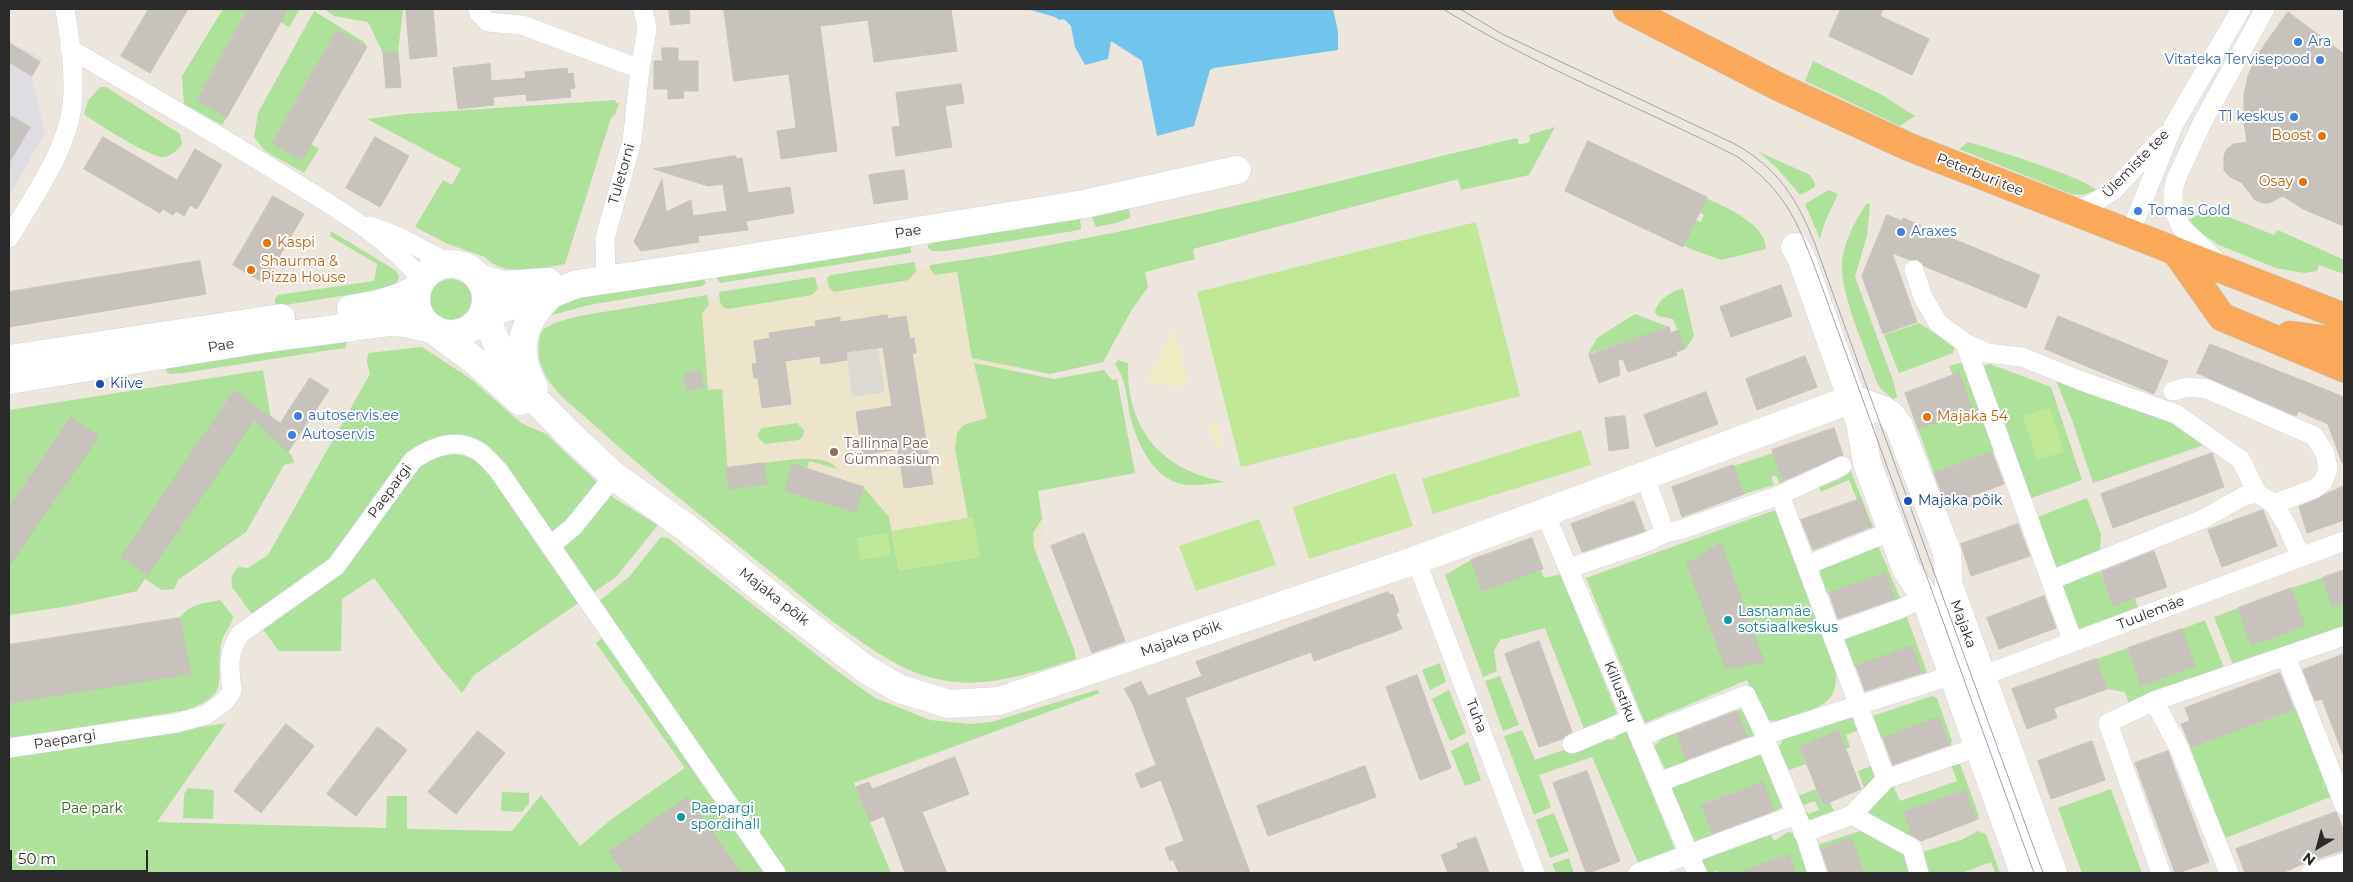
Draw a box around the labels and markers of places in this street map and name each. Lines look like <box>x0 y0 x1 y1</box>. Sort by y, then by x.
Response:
place label: Ara <box>2308 34 2331 50</box>
marker: Ara <box>2292 36 2304 48</box>
place label: Vitateka Tervisepood <box>2164 52 2310 68</box>
marker: Vitateka Tervisepood <box>2314 54 2326 66</box>
place label: T1 keskus <box>2219 109 2284 125</box>
marker: T1 keskus <box>2288 111 2300 123</box>
place label: Boost <box>2271 128 2312 144</box>
marker: Boost <box>2316 130 2328 142</box>
place label: Osay <box>2259 174 2293 190</box>
marker: Osay <box>2297 176 2309 188</box>
place label: Tomas Gold <box>2148 203 2231 219</box>
marker: Tomas Gold <box>2132 205 2144 217</box>
place label: Araxes <box>1911 224 1957 240</box>
marker: Araxes <box>1895 226 1907 238</box>
place label: Kaspi <box>277 235 315 251</box>
marker: Kaspi <box>261 237 273 249</box>
place label: Shaurma & Pizza House <box>261 254 346 286</box>
marker: Shaurma & Pizza House <box>245 264 257 276</box>
place label: Kiive <box>110 376 143 392</box>
marker: Kiive <box>94 378 106 390</box>
place label: autoservis.ee <box>308 408 399 424</box>
place label: Majaka 54 <box>1937 409 2008 425</box>
marker: autoservis.ee <box>292 410 304 422</box>
marker: Majaka 54 <box>1921 411 1933 423</box>
place label: Autoservis <box>302 427 375 443</box>
marker: Autoservis <box>286 429 298 441</box>
place label: Tallinna Pae Gümnaasium <box>844 436 940 468</box>
marker: Tallinna Pae Gümnaasium <box>828 446 840 458</box>
place label: Majaka põik <box>1918 493 2002 509</box>
marker: Majaka põik <box>1902 495 1914 507</box>
place label: Lasnamäe sotsiaalkeskus <box>1738 604 1838 636</box>
marker: Lasnamäe sotsiaalkeskus <box>1722 614 1734 626</box>
place label: Paepargi spordihall <box>691 801 760 834</box>
marker: Paepargi spordihall <box>675 811 687 823</box>

